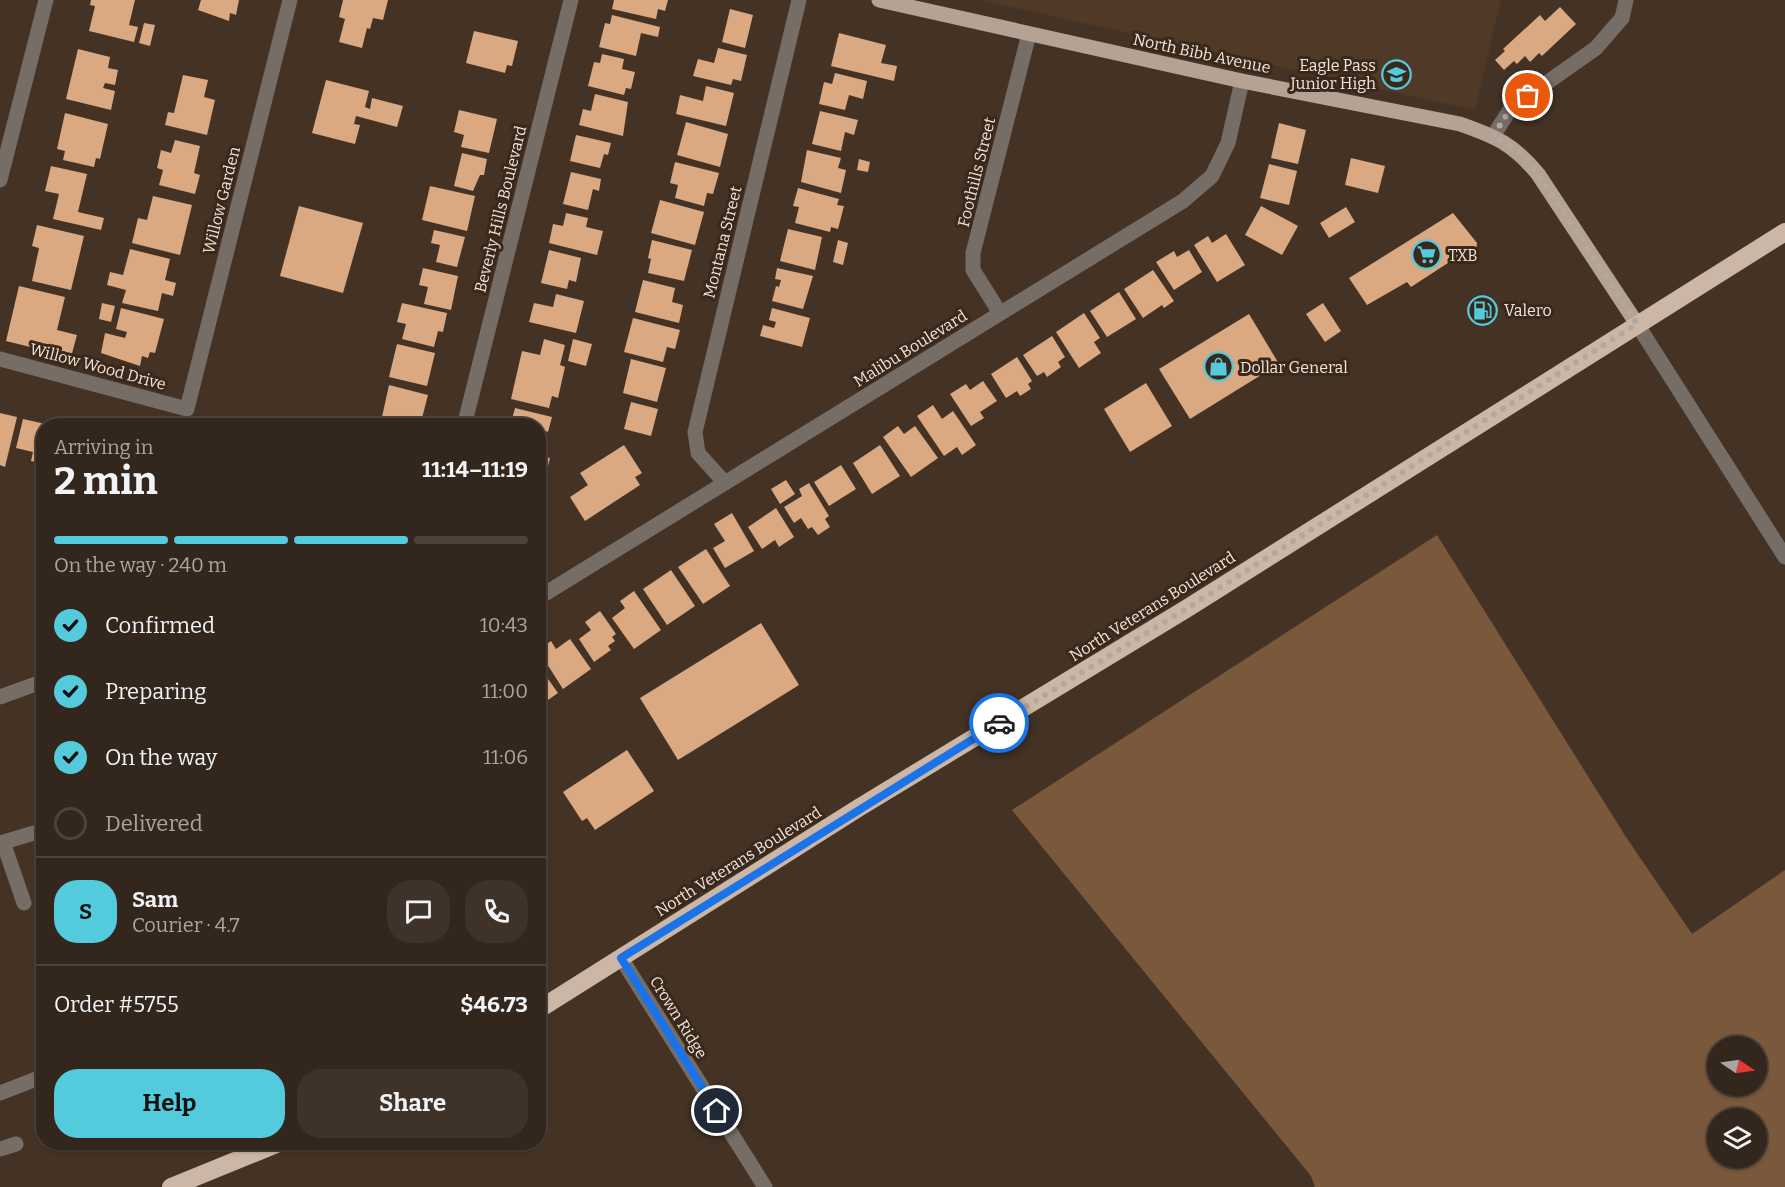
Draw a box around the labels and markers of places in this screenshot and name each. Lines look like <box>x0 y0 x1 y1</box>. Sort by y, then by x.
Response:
place label: Eagle Pass Junior High <box>1289 56 1376 93</box>
school or university icon: Eagle Pass Junior High <box>1381 58 1413 90</box>
pin <box>1502 70 1553 121</box>
supermarket icon: TXB <box>1411 239 1443 271</box>
place label: TXB <box>1448 246 1478 265</box>
fuel station icon: Valero <box>1467 294 1499 326</box>
place label: Valero <box>1504 301 1552 320</box>
shop icon: Dollar General <box>1203 351 1235 383</box>
place label: Dollar General <box>1240 358 1348 377</box>
pin <box>691 1085 742 1136</box>

